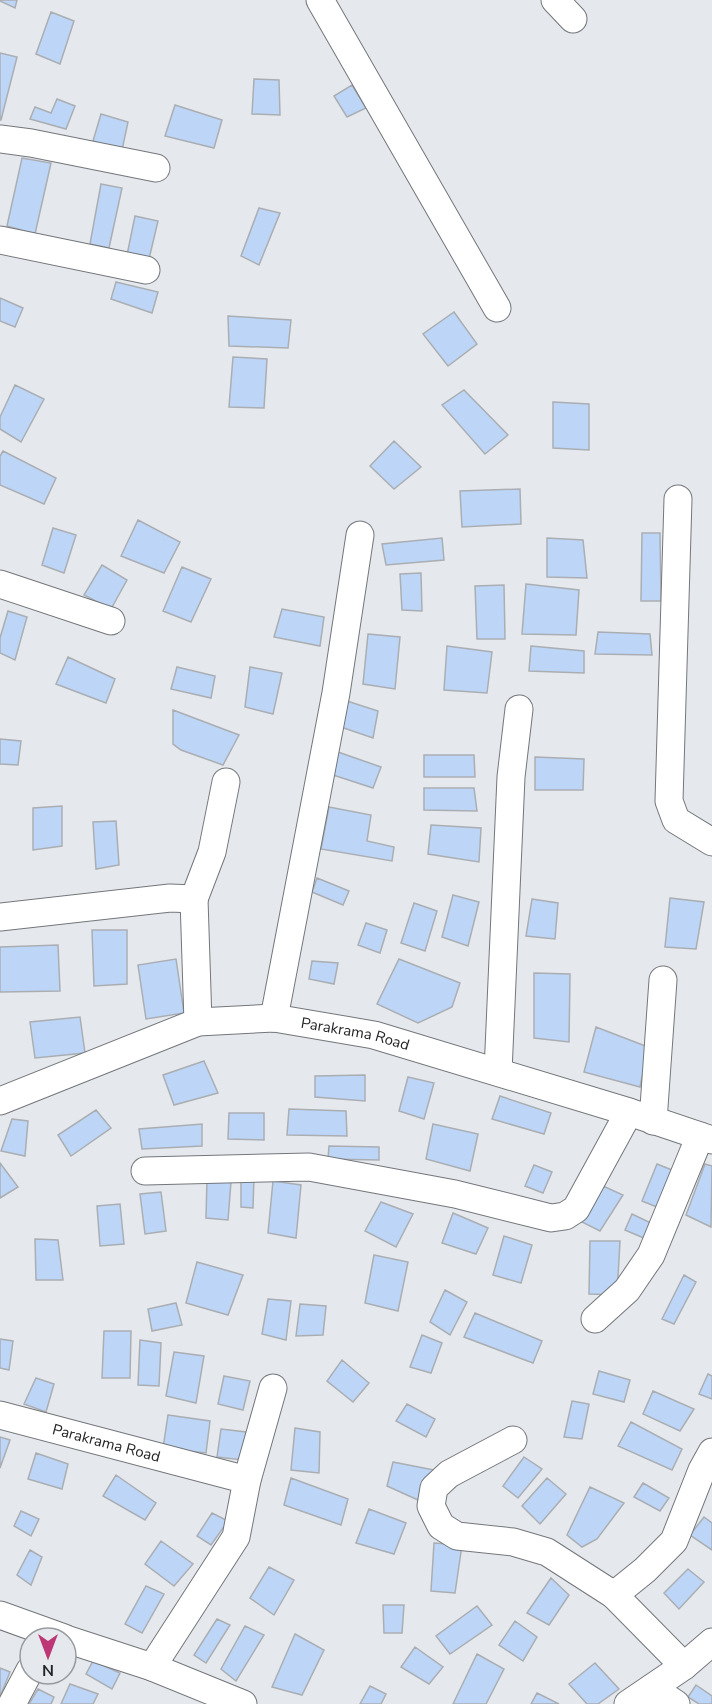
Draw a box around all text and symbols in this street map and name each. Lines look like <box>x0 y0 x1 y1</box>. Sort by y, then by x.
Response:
street label: Parakrama Road <box>299 1013 412 1055</box>
street label: Parakrama Road <box>50 1419 162 1467</box>
north arrow <box>18 1626 78 1686</box>
text: N <box>42 1659 54 1681</box>

